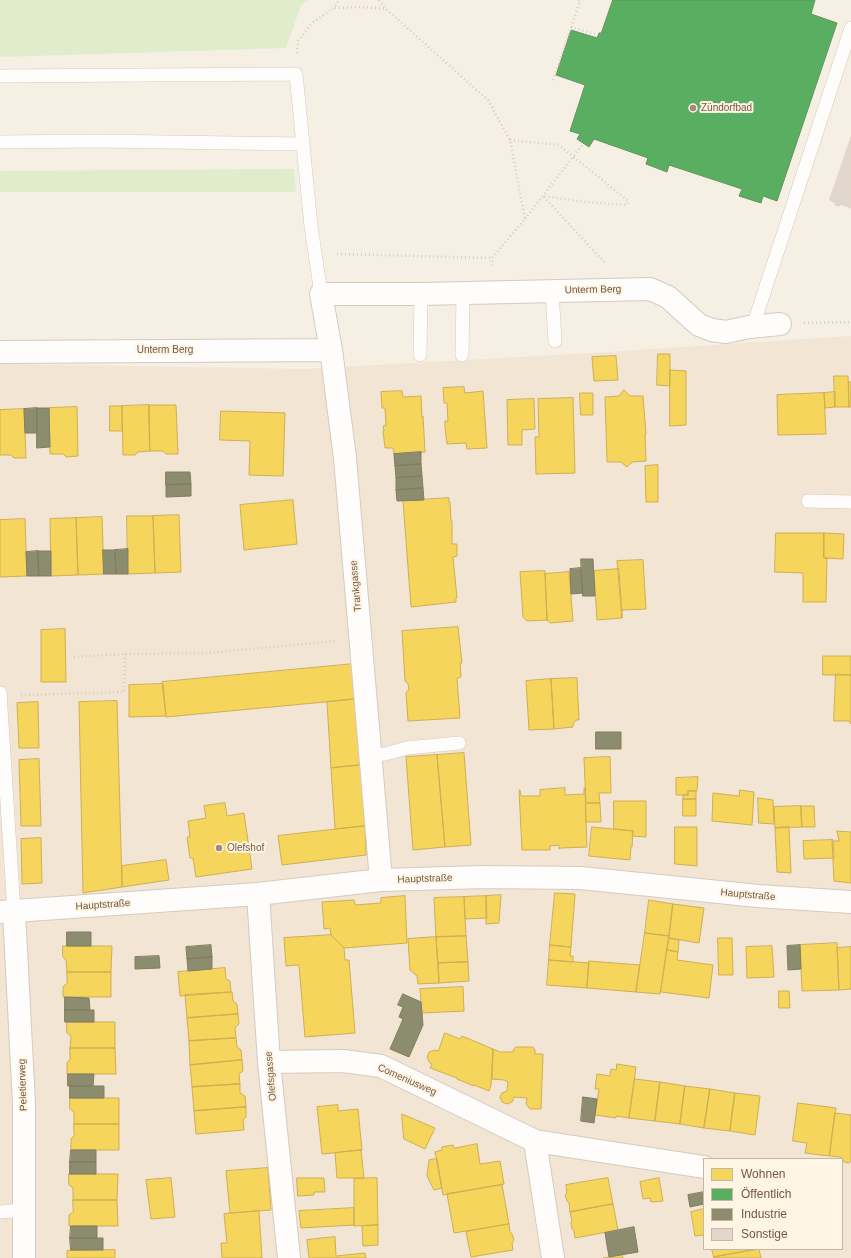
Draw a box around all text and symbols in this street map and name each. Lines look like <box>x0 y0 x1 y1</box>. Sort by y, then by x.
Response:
place label: Zündorfbad <box>701 102 752 114</box>
marker: Zündorfbad <box>688 103 698 113</box>
street label: Unterm Berg <box>565 284 621 296</box>
street label: Unterm Berg <box>137 344 193 356</box>
street label: Trankgasse <box>348 560 364 612</box>
place label: Olefshof <box>227 842 264 854</box>
marker: Olefshof <box>214 843 224 853</box>
street label: Hauptstraße <box>397 872 453 886</box>
street label: Hauptstraße <box>720 887 776 903</box>
street label: Hauptstraße <box>75 897 131 913</box>
street label: Olefsgasse <box>263 1051 279 1101</box>
street label: Peletierweg <box>16 1059 30 1111</box>
street label: Comeniusweg <box>376 1062 438 1098</box>
legend <box>703 1158 843 1250</box>
text: Wohnen <box>741 1167 785 1181</box>
text: Öffentlich <box>741 1187 791 1201</box>
text: Industrie <box>741 1207 787 1221</box>
text: Sonstige <box>741 1227 788 1241</box>

